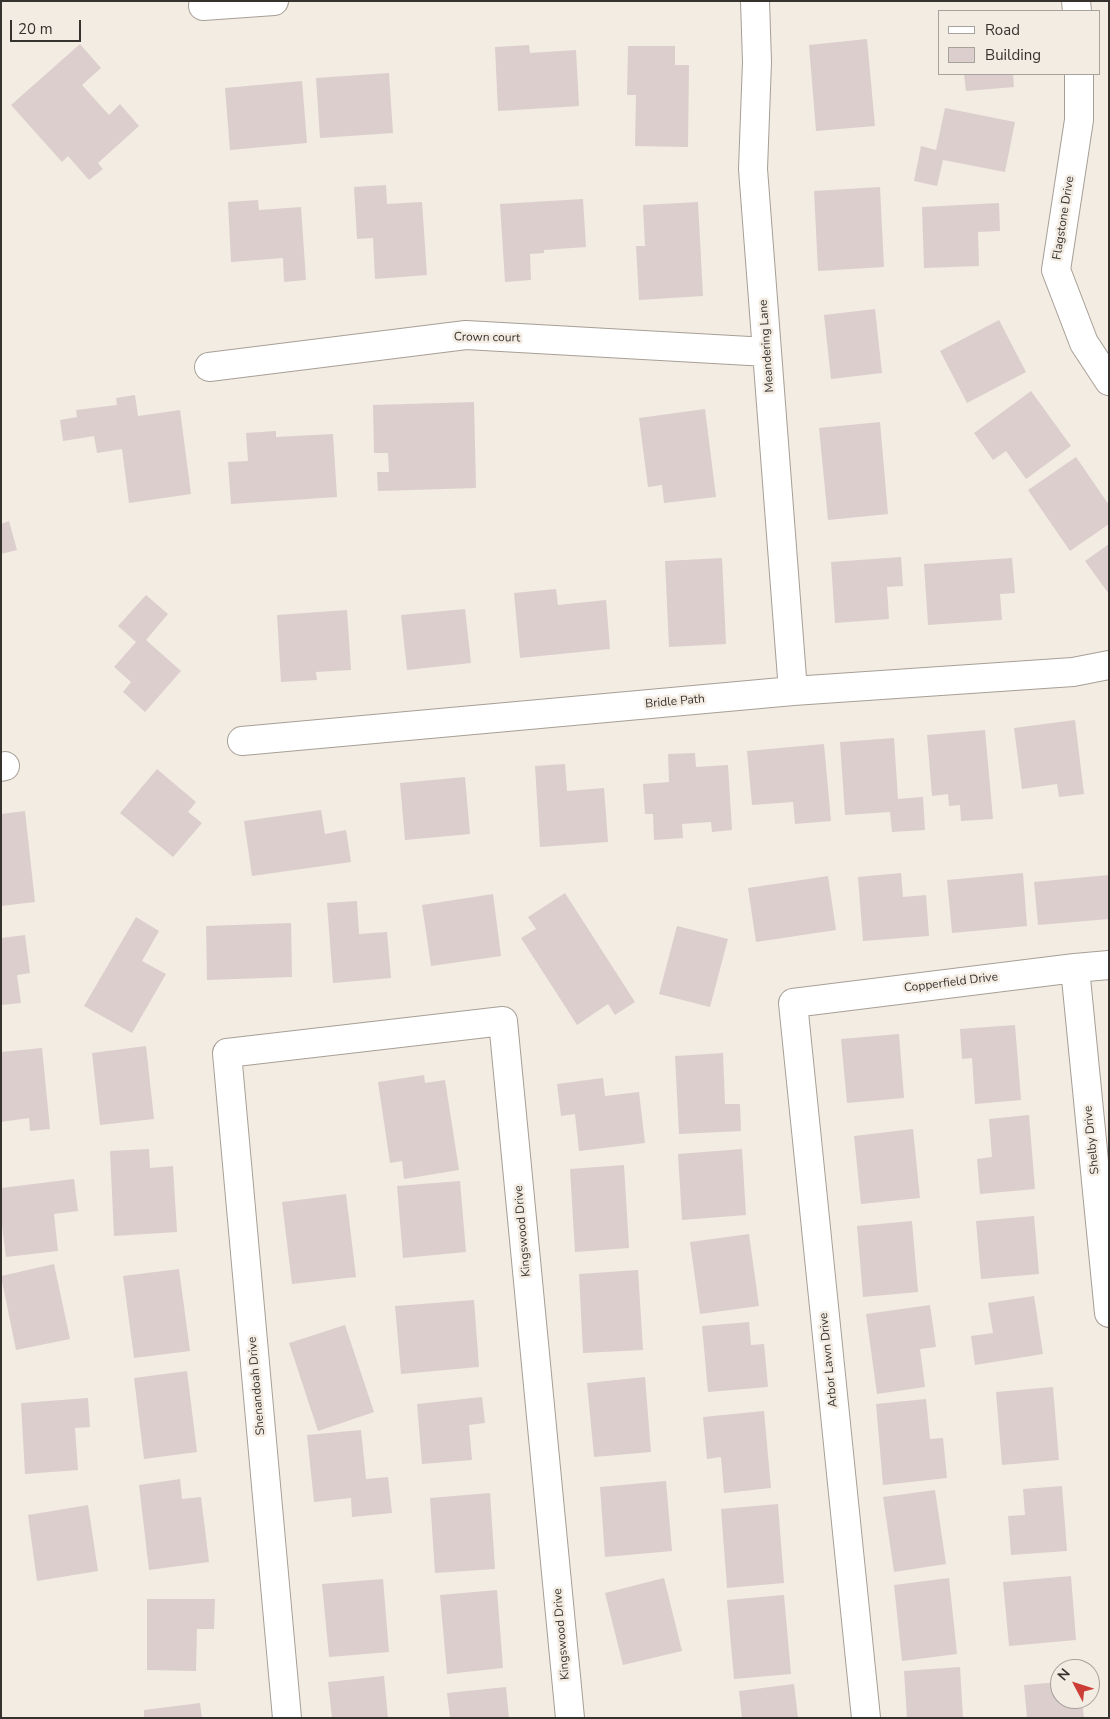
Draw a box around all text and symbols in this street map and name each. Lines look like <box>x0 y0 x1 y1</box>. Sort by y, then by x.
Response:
scale bar <box>12 10 84 42</box>
legend <box>938 10 1100 75</box>
text: 20 m <box>18 19 53 39</box>
text: Road <box>985 20 1020 40</box>
text: Building <box>985 45 1041 65</box>
street label: Flagstone Drive <box>1050 175 1078 261</box>
street label: Meandering Lane <box>757 299 777 393</box>
street label: Crown court <box>454 330 520 346</box>
street label: Bridle Path <box>645 692 705 712</box>
street label: Copperfield Drive <box>903 970 999 996</box>
street label: Shelby Drive <box>1081 1105 1103 1175</box>
street label: Kingswood Drive <box>512 1185 534 1277</box>
street label: Arbor Lawn Drive <box>817 1312 841 1408</box>
street label: Shenandoah Drive <box>246 1336 268 1436</box>
street label: Kingswood Drive <box>551 1588 573 1680</box>
north arrow <box>1050 1659 1100 1709</box>
text: N <box>1053 1665 1075 1685</box>

